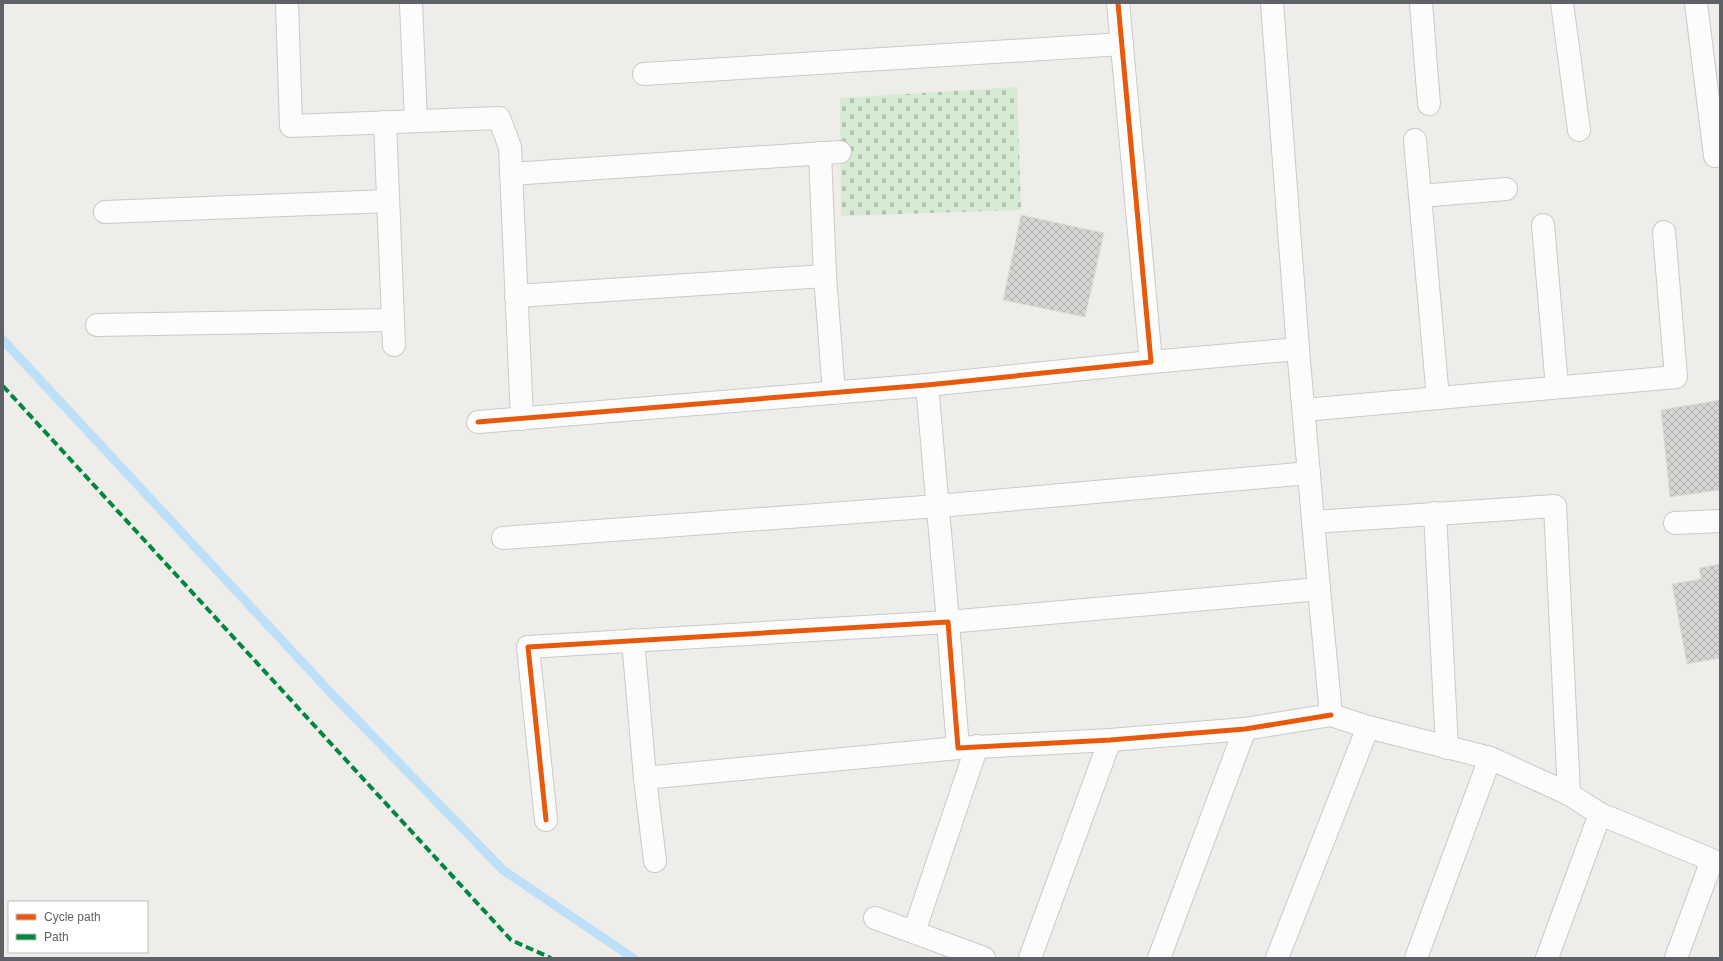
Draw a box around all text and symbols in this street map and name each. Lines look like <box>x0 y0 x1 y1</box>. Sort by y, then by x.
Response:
legend <box>8 901 148 953</box>
text: Cycle path <box>44 910 101 924</box>
text: Path <box>44 930 69 944</box>

